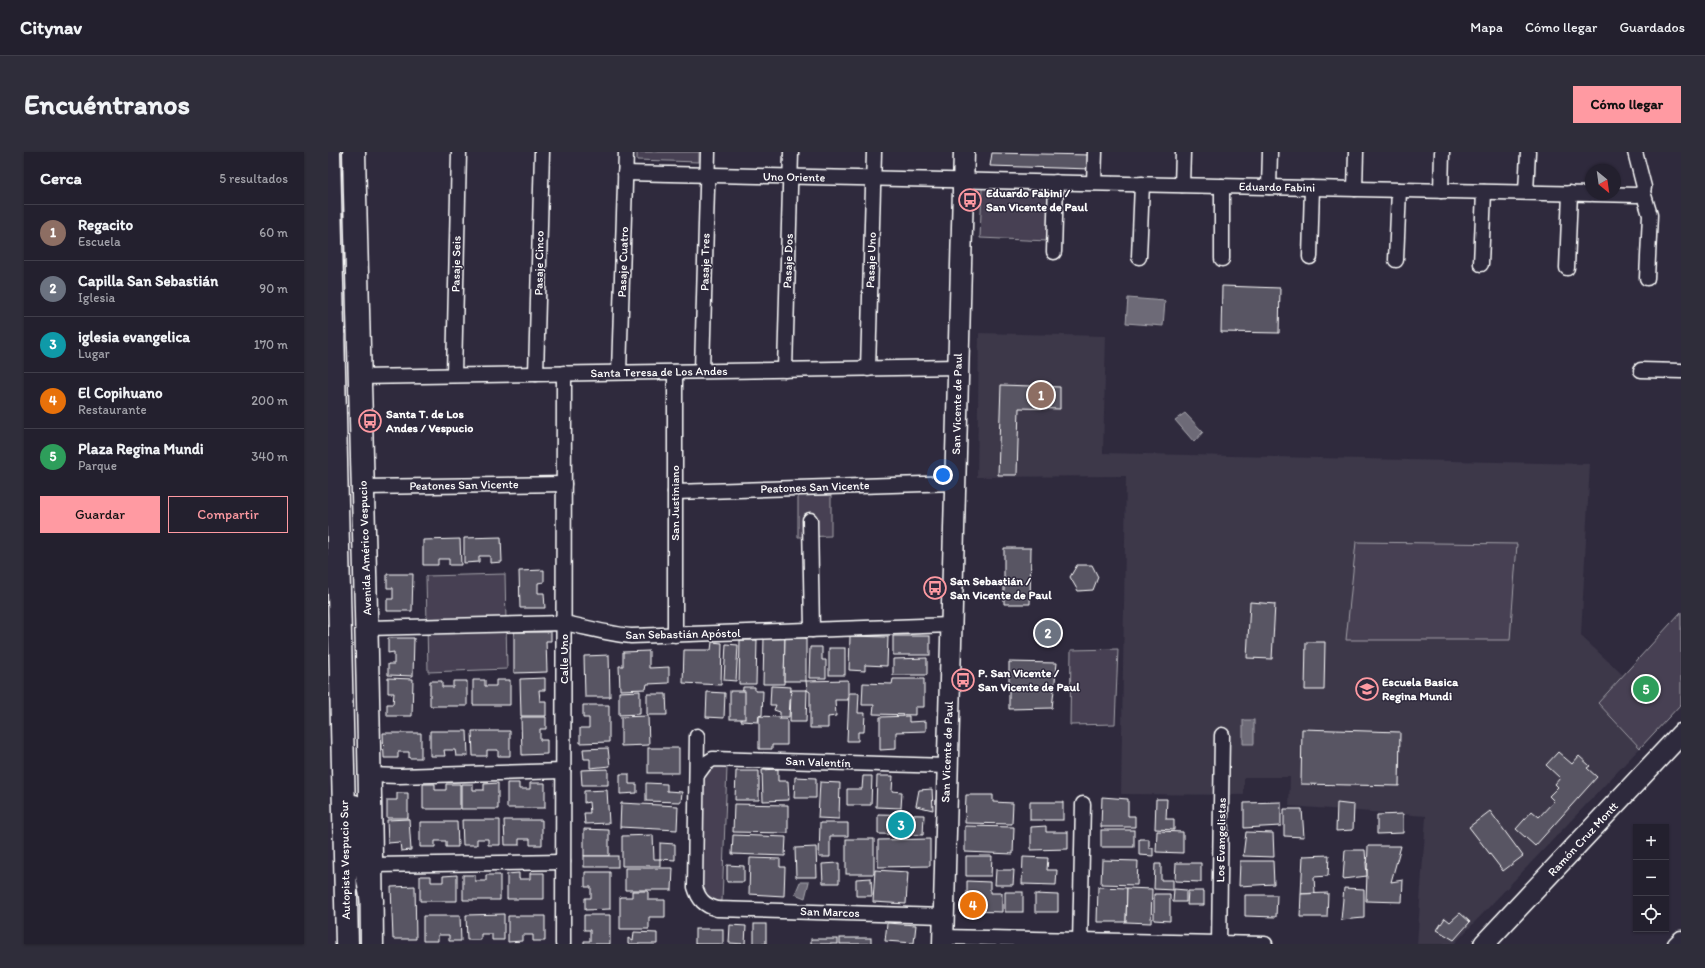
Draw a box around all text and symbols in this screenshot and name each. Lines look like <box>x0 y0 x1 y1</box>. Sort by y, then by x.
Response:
text: Citynav <box>20 16 82 39</box>
text: Mapa <box>1470 19 1503 36</box>
text: Cómo llegar <box>1525 19 1597 36</box>
text: Guardados <box>1619 19 1685 36</box>
button: Cómo llegar <box>1573 86 1681 123</box>
text: Encuéntranos <box>24 87 190 121</box>
north arrow <box>1585 164 1621 200</box>
text: Cerca <box>40 168 82 188</box>
street label: Uno Oriente <box>763 169 826 185</box>
text: 5 resultados <box>219 171 288 186</box>
street label: Eduardo Fabini <box>1239 179 1315 195</box>
place label: Eduardo Fabini / San Vicente de Paul <box>986 186 1088 214</box>
bus stop icon: Eduardo Fabini / San Vicente de Paul <box>957 187 983 213</box>
text: Regacito <box>78 216 133 234</box>
text: 1 <box>50 225 56 240</box>
text: 60 m <box>259 225 288 240</box>
street label: Pasaje Cuatro <box>615 226 631 298</box>
street label: Pasaje Cinco <box>531 231 547 295</box>
street label: Pasaje Uno <box>863 232 879 288</box>
street label: Pasaje Tres <box>697 233 713 291</box>
street label: Pasaje Dos <box>780 233 796 289</box>
text: Escuela <box>78 234 121 249</box>
street label: Pasaje Seis <box>449 236 463 292</box>
text: Capilla San Sebastián <box>78 272 218 290</box>
text: 2 <box>50 281 56 296</box>
text: 90 m <box>259 281 288 296</box>
text: Iglesia <box>78 290 115 305</box>
text: iglesia evangelica <box>78 328 190 346</box>
text: 3 <box>49 337 57 352</box>
text: 170 m <box>254 337 288 352</box>
text: Lugar <box>78 346 110 361</box>
street label: San Vicente de Paul <box>949 353 965 455</box>
street label: Santa Teresa de Los Andes <box>590 364 728 380</box>
pin: 1 <box>1028 380 1054 410</box>
text: El Copihuano <box>78 384 163 402</box>
text: 4 <box>49 393 57 408</box>
text: 200 m <box>251 393 288 408</box>
text: Restaurante <box>78 402 147 417</box>
place label: Santa T. de Los Andes / Vespucio <box>385 407 473 436</box>
bus stop icon: Santa T. de Los Andes / Vespucio <box>357 408 383 434</box>
text: Plaza Regina Mundi <box>78 440 204 458</box>
text: 5 <box>50 449 56 464</box>
text: 340 m <box>251 449 288 464</box>
text: Parque <box>78 458 117 473</box>
street label: San Justiniano <box>668 465 682 541</box>
your location <box>933 465 953 485</box>
street label: Peatones San Vicente <box>409 477 519 493</box>
street label: Peatones San Vicente <box>760 478 870 496</box>
street label: Avenida Américo Vespucio <box>356 480 374 616</box>
button: Guardar <box>40 496 160 533</box>
button: Compartir <box>168 496 288 533</box>
place label: San Sebastián / San Vicente de Paul <box>950 574 1052 602</box>
bus stop icon: San Sebastián / San Vicente de Paul <box>922 575 948 601</box>
pin: 2 <box>1035 618 1061 648</box>
street label: San Sebastián Apóstol <box>625 626 741 642</box>
street label: Calle Uno <box>557 634 571 684</box>
place label: P. San Vicente / San Vicente de Paul <box>978 666 1080 694</box>
bus stop icon: P. San Vicente / San Vicente de Paul <box>950 667 976 693</box>
pin: 5 <box>1633 674 1659 704</box>
place label: Escuela Basica Regina Mundi <box>1382 675 1459 704</box>
school or university icon: Escuela Basica Regina Mundi <box>1354 676 1380 702</box>
street label: San Vicente de Paul <box>938 700 956 803</box>
street label: San Valentín <box>785 754 852 770</box>
street label: Los Evangelistas <box>1213 798 1229 882</box>
street label: Ramón Cruz Montt <box>1545 799 1621 879</box>
street label: Autopista Vespucio Sur <box>337 800 353 920</box>
pin: 3 <box>888 810 914 840</box>
map controls <box>1633 824 1669 932</box>
button: + <box>1633 824 1669 860</box>
button: − <box>1633 860 1669 896</box>
pin: 4 <box>960 890 986 920</box>
button: locate <box>1633 896 1669 932</box>
street label: San Marcos <box>800 904 860 920</box>

